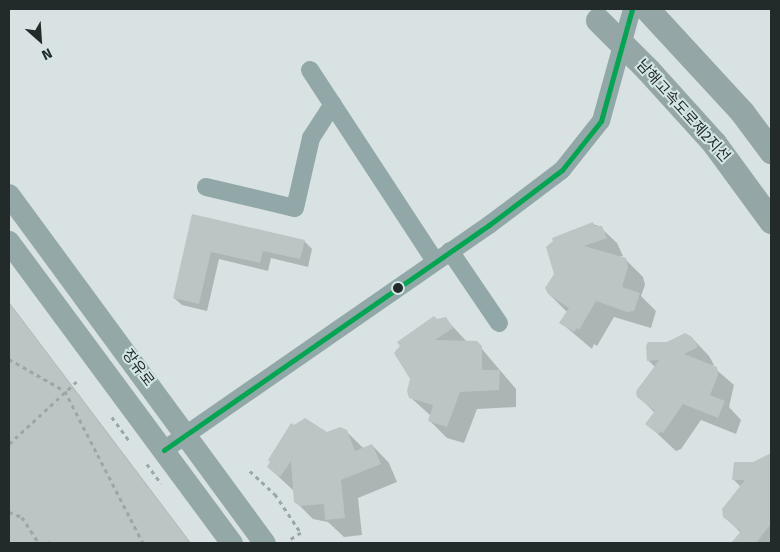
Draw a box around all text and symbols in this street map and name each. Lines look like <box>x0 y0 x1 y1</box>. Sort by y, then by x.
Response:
north arrow <box>15 15 65 65</box>
text: N <box>39 44 55 64</box>
street label: 남해고속도로제2지선 <box>632 56 734 166</box>
unlabelled marker <box>393 283 403 293</box>
street label: 장유로 <box>118 346 158 390</box>

